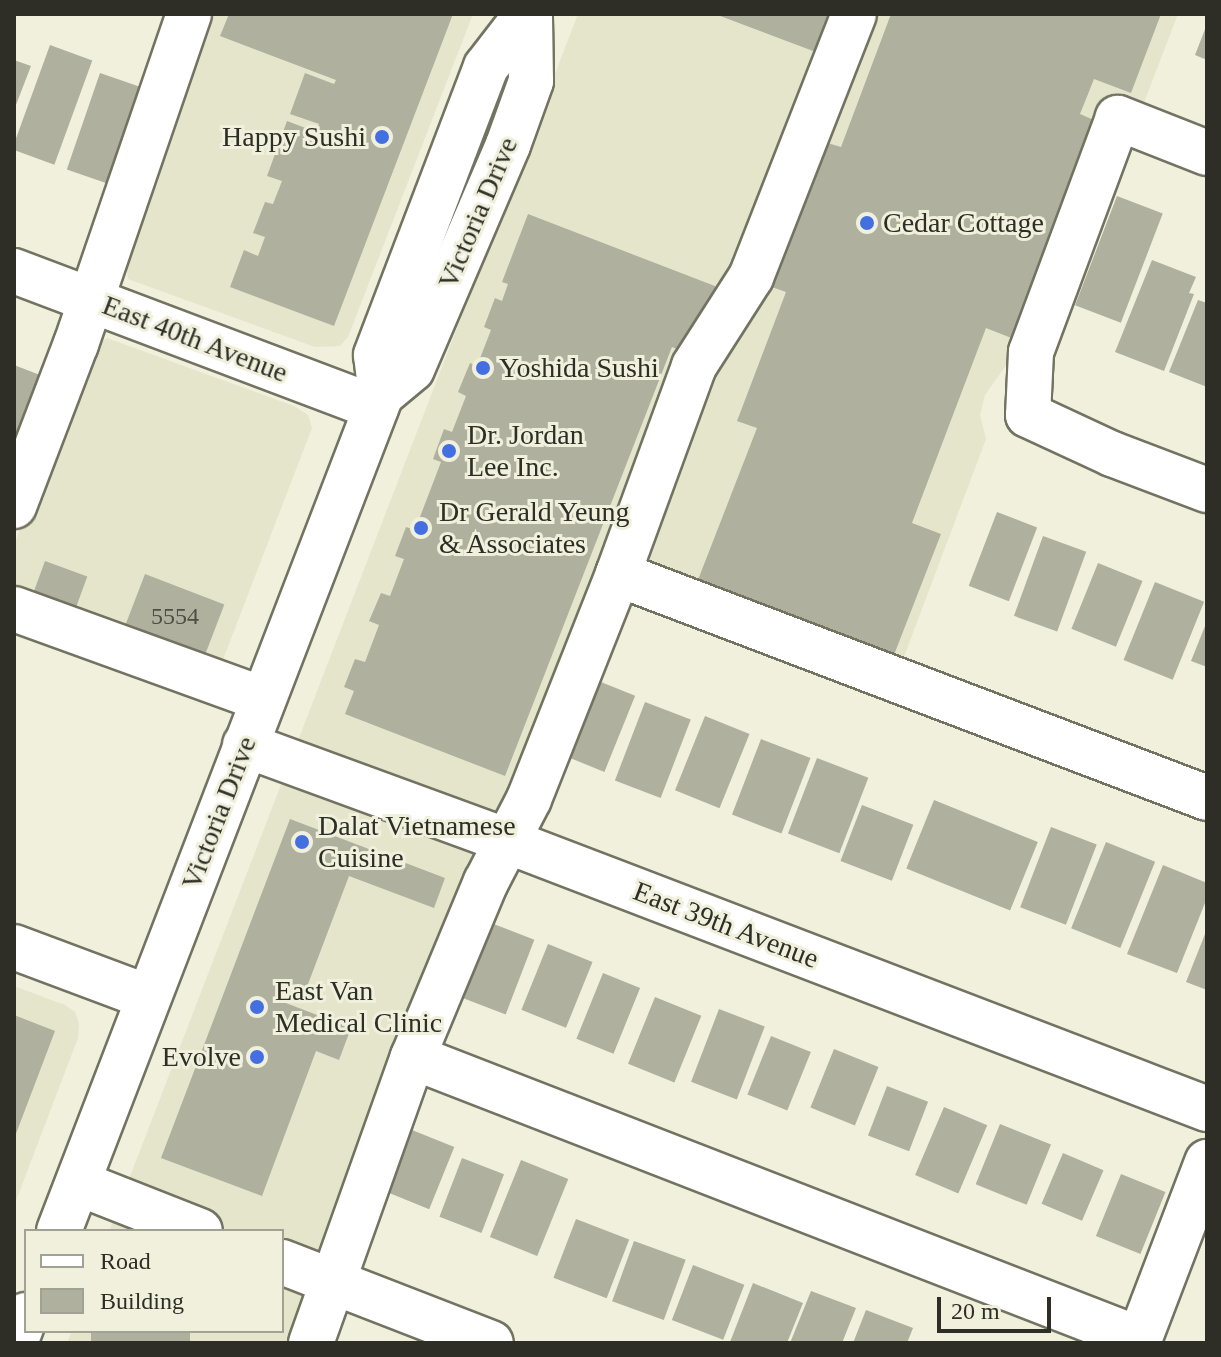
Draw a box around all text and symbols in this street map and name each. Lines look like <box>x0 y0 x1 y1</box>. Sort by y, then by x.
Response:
place label: Happy Sushi <box>222 120 366 154</box>
marker: Happy Sushi <box>373 128 391 146</box>
street label: Victoria Drive <box>431 132 525 294</box>
place label: Cedar Cottage <box>883 206 1044 240</box>
marker: Cedar Cottage <box>858 214 876 232</box>
street label: East 40th Avenue <box>97 288 293 390</box>
place label: Yoshida Sushi <box>499 351 659 385</box>
marker: Yoshida Sushi <box>474 359 492 377</box>
place label: Dr. Jordan Lee Inc. <box>467 418 584 484</box>
marker: Dr. Jordan Lee Inc. <box>438 440 460 462</box>
place label: Dr Gerald Yeung & Associates <box>439 495 631 561</box>
marker: Dr Gerald Yeung & Associates <box>410 517 432 539</box>
house number: 5554 <box>151 603 199 631</box>
street label: Victoria Drive <box>175 732 263 894</box>
place label: Dalat Vietnamese Cuisine <box>318 809 516 875</box>
marker: Dalat Vietnamese Cuisine <box>293 833 311 851</box>
street label: East 39th Avenue <box>628 874 824 976</box>
place label: East Van Medical Clinic <box>275 974 442 1040</box>
marker: East Van Medical Clinic <box>246 996 268 1018</box>
place label: Evolve <box>162 1040 241 1074</box>
marker: Evolve <box>248 1048 266 1066</box>
legend <box>24 1229 284 1333</box>
text: Road <box>100 1248 151 1274</box>
scale bar <box>941 1281 1055 1331</box>
text: Building <box>100 1288 184 1314</box>
text: 20 m <box>951 1298 1000 1324</box>

